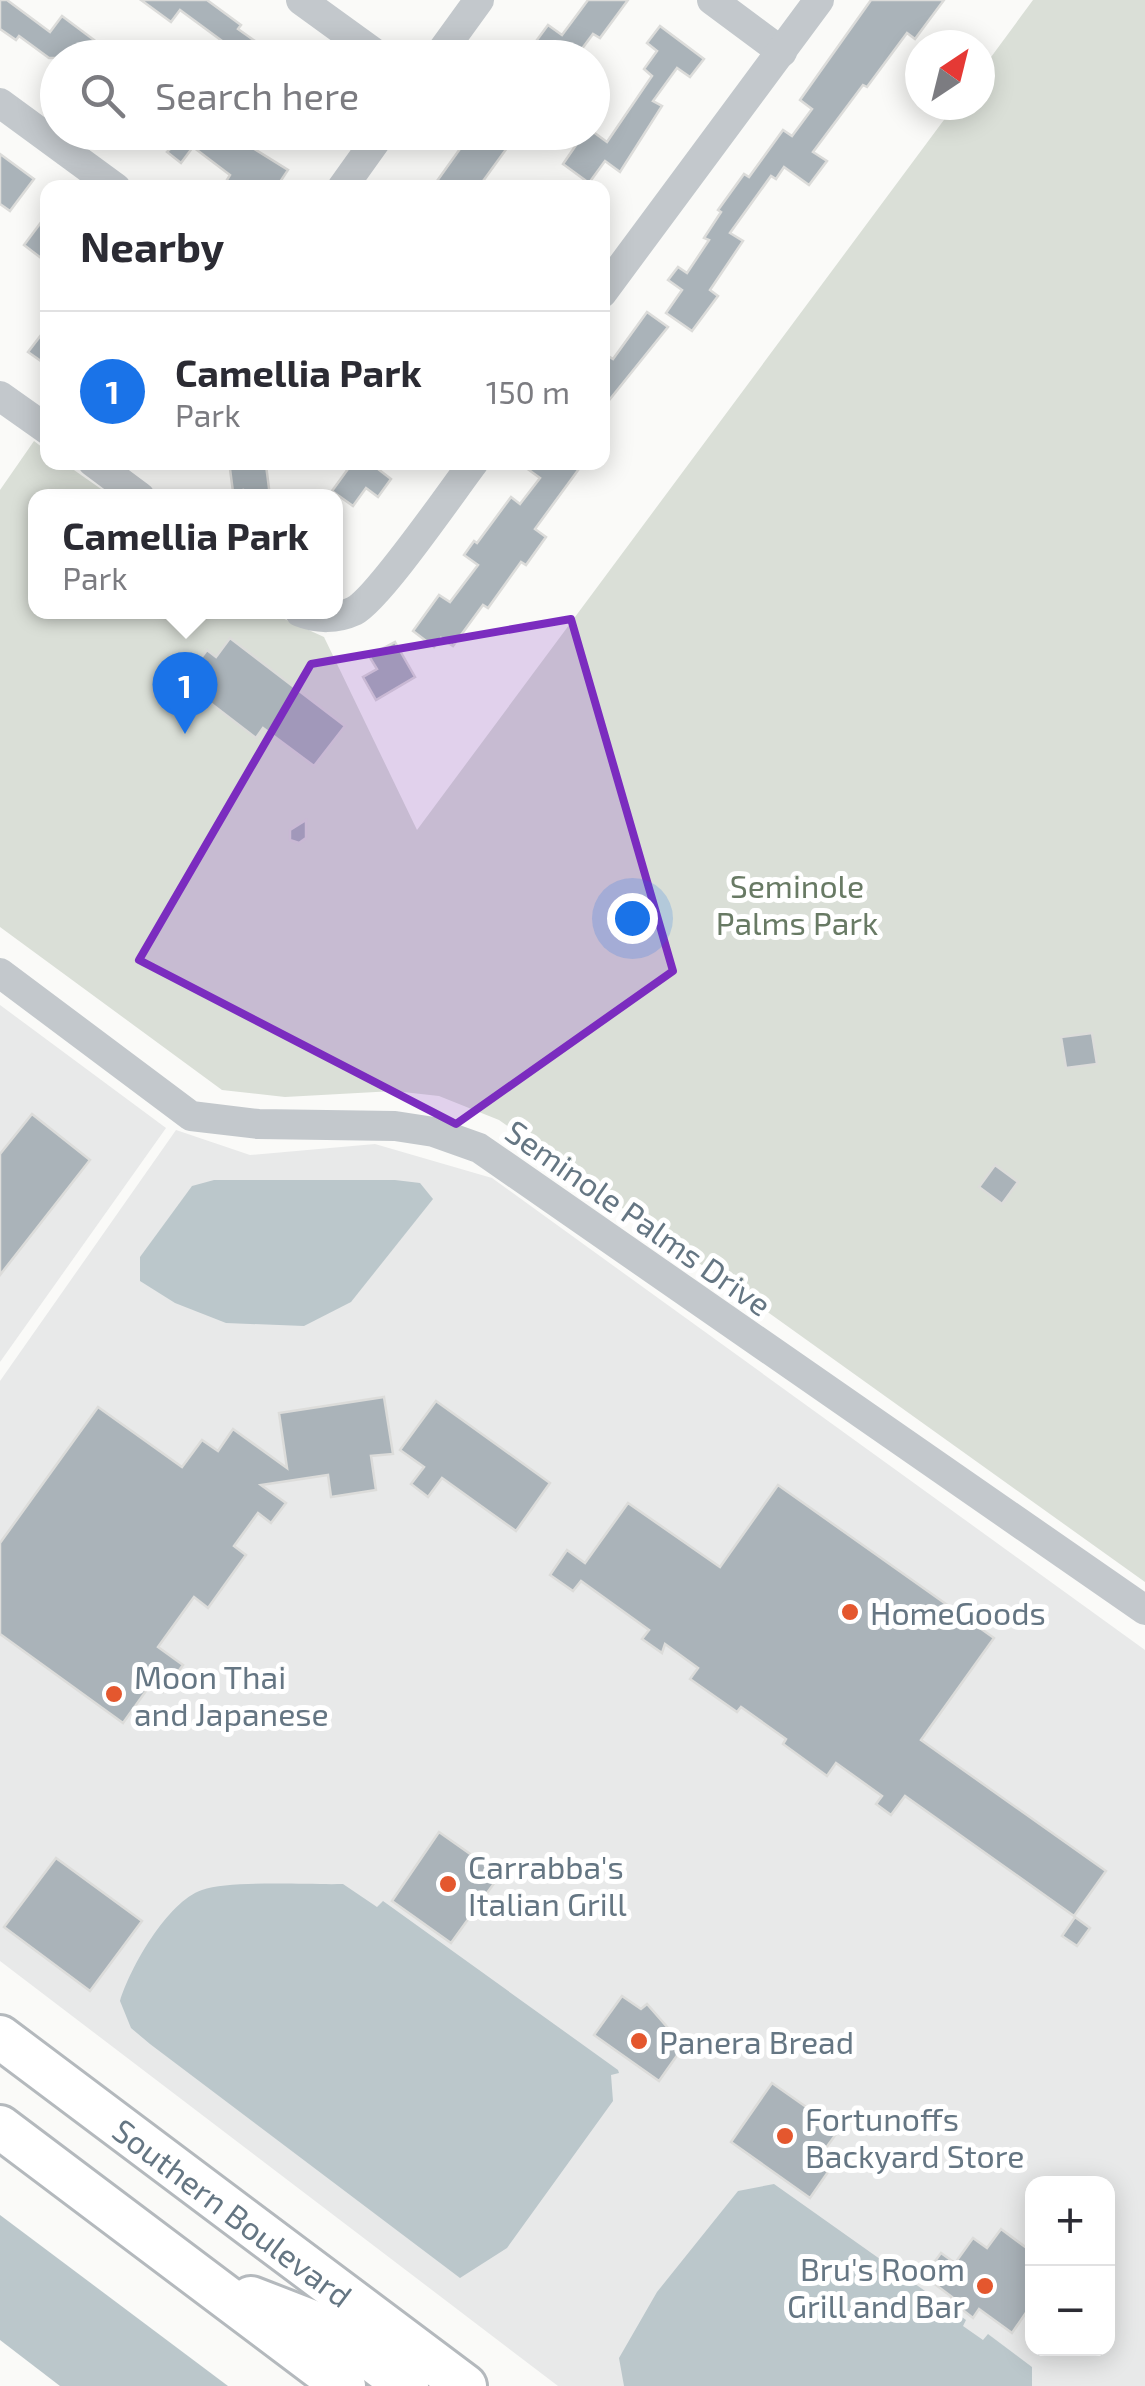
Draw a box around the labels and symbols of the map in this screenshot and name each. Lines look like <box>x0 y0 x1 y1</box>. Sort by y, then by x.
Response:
north arrow <box>905 30 995 120</box>
pin: 1 <box>152 652 218 734</box>
park label: Seminole Palms Park <box>716 866 878 941</box>
your location <box>607 893 658 944</box>
street label: Seminole Palms Drive <box>499 1111 779 1323</box>
place label: HomeGoods <box>870 1593 1046 1631</box>
marker: HomeGoods <box>839 1601 861 1623</box>
place label: Moon Thai and Japanese <box>134 1657 329 1732</box>
marker: Moon Thai and Japanese <box>103 1683 125 1705</box>
place label: Carrabba's Italian Grill <box>468 1847 627 1922</box>
marker: Carrabba's Italian Grill <box>437 1873 459 1895</box>
place label: Panera Bread <box>659 2022 854 2060</box>
marker: Panera Bread <box>628 2030 650 2052</box>
place label: Fortunoffs Backyard Store <box>805 2099 1024 2174</box>
street label: Southern Boulevard <box>106 2110 360 2314</box>
marker: Fortunoffs Backyard Store <box>774 2125 796 2147</box>
place label: Bru's Room Grill and Bar <box>787 2249 965 2324</box>
marker: Bru's Room Grill and Bar <box>974 2275 996 2297</box>

